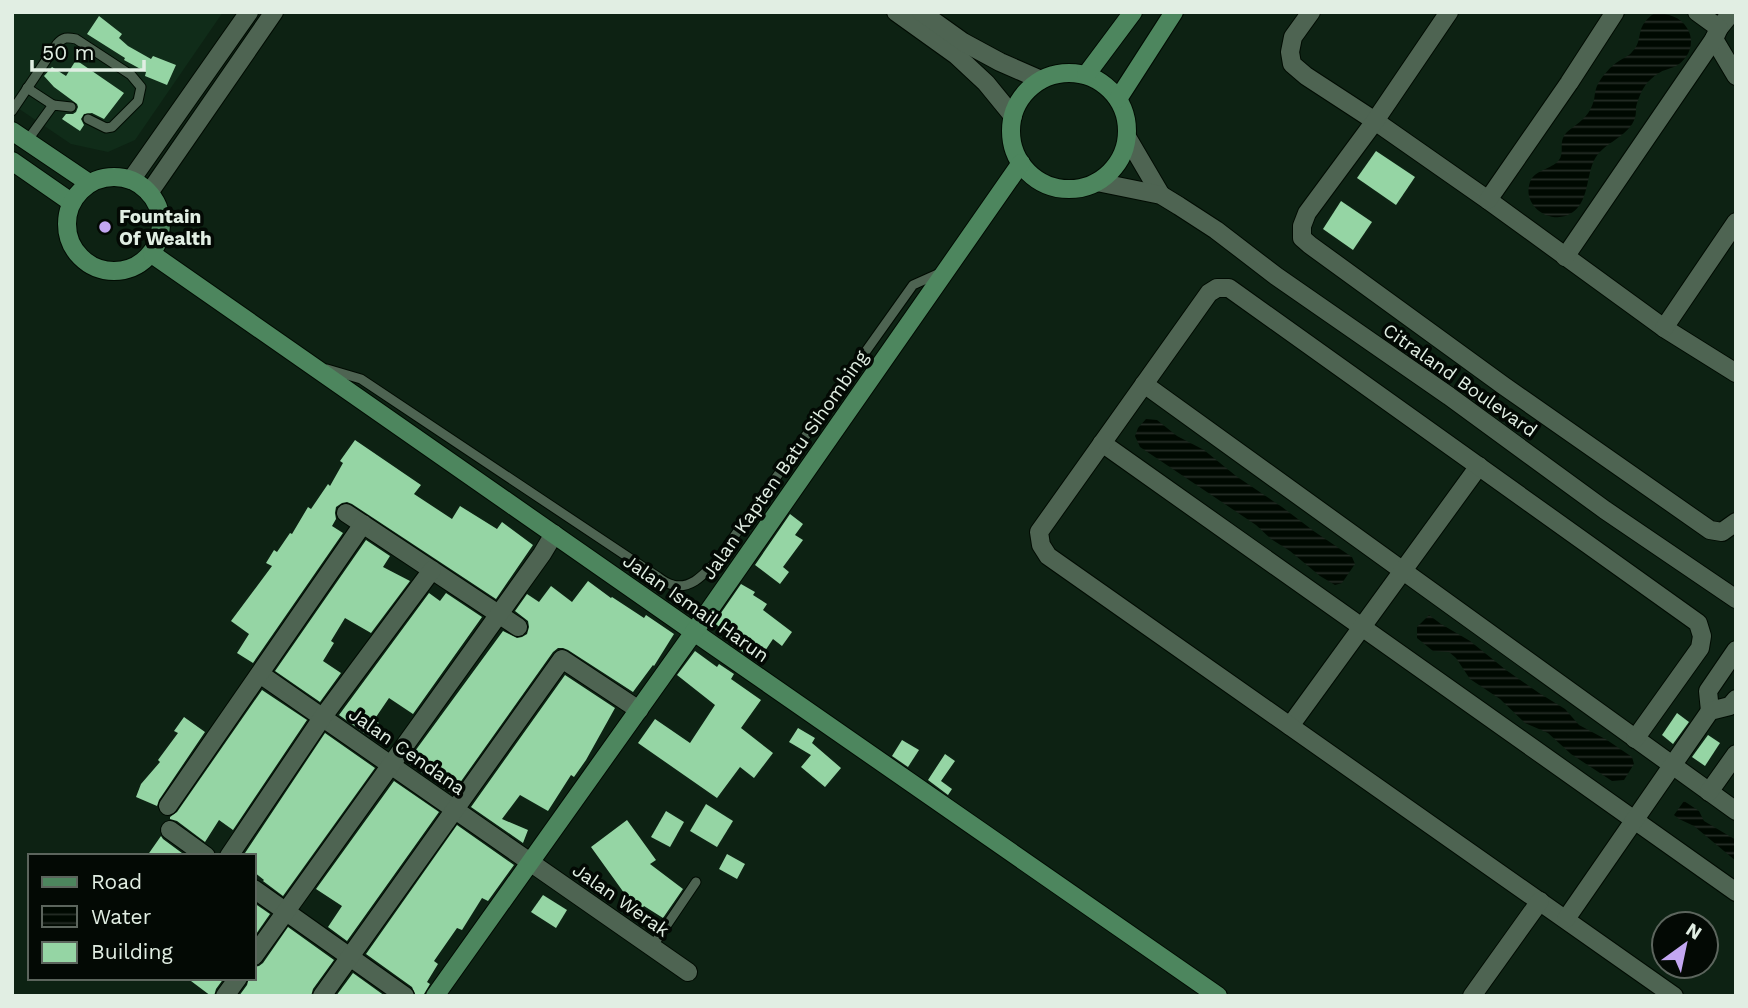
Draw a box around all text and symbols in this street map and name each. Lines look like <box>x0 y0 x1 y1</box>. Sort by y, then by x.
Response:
scale bar <box>32 28 144 72</box>
text: 50 m <box>42 40 94 65</box>
place label: Fountain Of Wealth <box>119 205 212 250</box>
marker: Fountain Of Wealth <box>97 219 113 235</box>
street label: Citraland Boulevard <box>1379 318 1541 442</box>
street label: Jalan Kapten Batu Sihombing <box>697 345 874 584</box>
street label: Jalan Ismail Harun <box>619 549 773 667</box>
street label: Jalan Cendana <box>344 702 470 800</box>
legend <box>28 854 256 980</box>
street label: Jalan Werak <box>568 858 674 942</box>
text: Road <box>91 869 142 894</box>
text: Water <box>91 904 152 929</box>
north arrow <box>1650 910 1720 980</box>
text: N <box>1682 918 1706 945</box>
text: Building <box>91 939 173 964</box>

